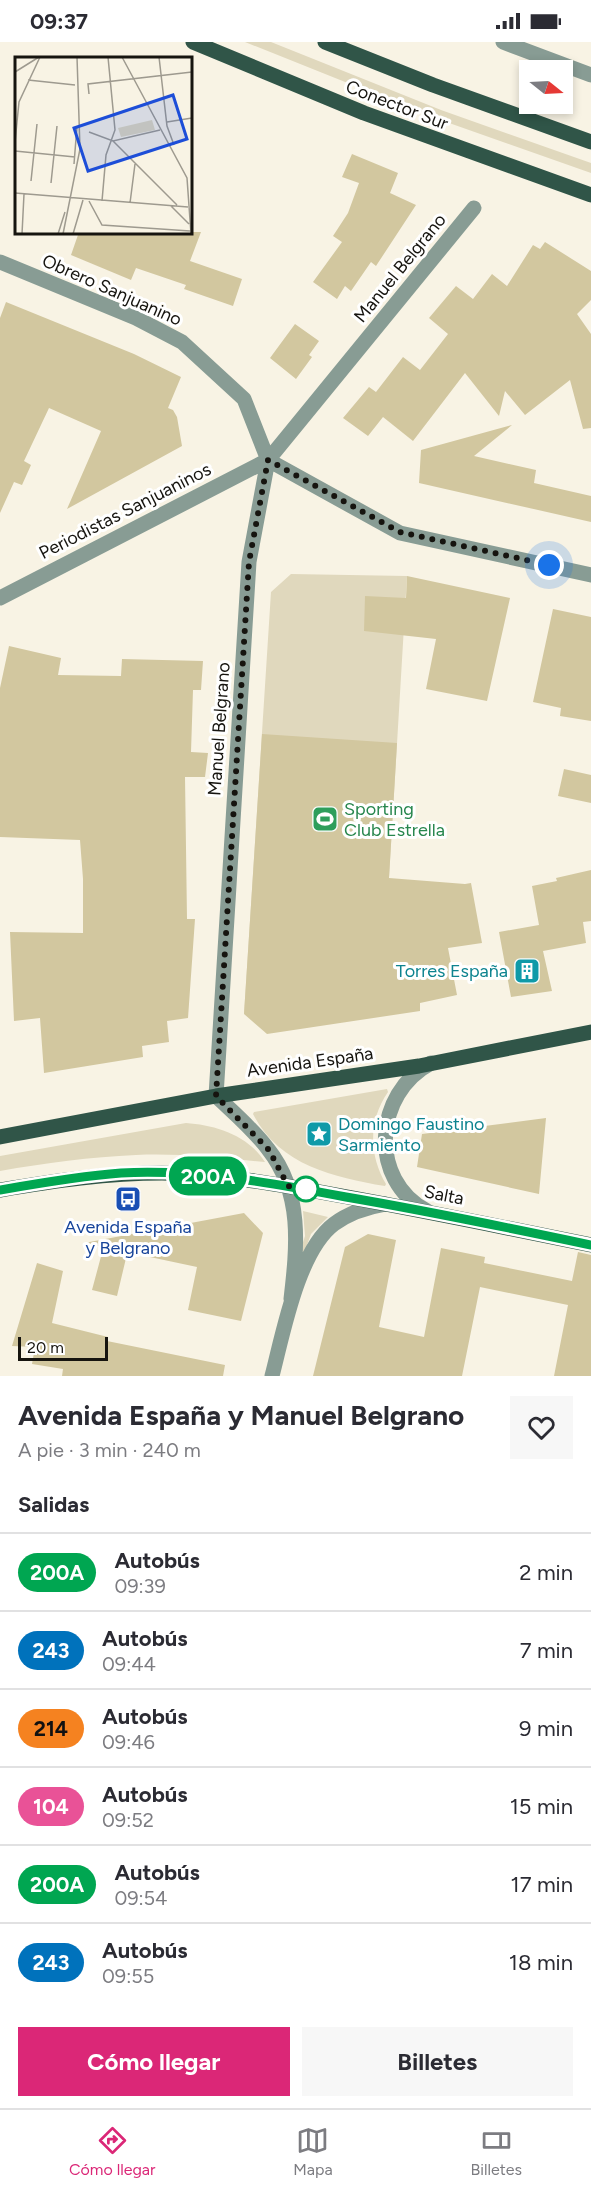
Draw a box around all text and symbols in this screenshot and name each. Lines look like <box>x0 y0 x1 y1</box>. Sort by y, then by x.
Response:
text: 09:37 <box>30 8 88 35</box>
inset map <box>15 57 192 234</box>
north arrow <box>519 60 573 114</box>
map controls <box>519 60 573 114</box>
street label: Conector Sur <box>343 75 451 135</box>
street label: Manuel Belgrano <box>349 209 451 327</box>
street label: Obrero Sanjuanino <box>39 249 185 331</box>
street label: Periodistas Sanjuaninos <box>35 458 215 564</box>
your location <box>534 550 564 580</box>
street label: Manuel Belgrano <box>203 661 235 797</box>
place label: Sporting Club Estrella <box>344 798 445 841</box>
sports icon: Sporting Club Estrella <box>310 804 340 834</box>
building icon: Torres España <box>512 956 542 986</box>
place label: Torres España <box>396 960 508 982</box>
street label: Avenida España <box>245 1042 375 1082</box>
place label: Domingo Faustino Sarmiento <box>338 1113 485 1156</box>
place icon: Domingo Faustino Sarmiento <box>304 1119 334 1149</box>
line badge: 200A <box>166 1156 250 1196</box>
text: 200A <box>181 1164 235 1189</box>
unlabelled marker <box>293 1176 319 1202</box>
street label: Salta <box>422 1180 466 1210</box>
bus stop icon: Avenida España y Belgrano <box>113 1184 143 1214</box>
place label: Avenida España y Belgrano <box>64 1216 192 1259</box>
scale bar <box>18 1334 108 1362</box>
text: 20 m <box>27 1338 64 1357</box>
button: heart <box>510 1396 573 1459</box>
text: Avenida España y Manuel Belgrano <box>18 1398 464 1432</box>
text: A pie · 3 min · 240 m <box>18 1438 201 1462</box>
text: Salidas <box>18 1491 89 1518</box>
text: Autobús <box>114 1547 200 1574</box>
text: 2 min <box>519 1559 573 1586</box>
text: 200A <box>30 1560 84 1585</box>
text: 09:39 <box>114 1574 166 1598</box>
text: Autobús <box>102 1625 188 1652</box>
text: 7 min <box>520 1637 573 1664</box>
text: 243 <box>32 1638 70 1663</box>
text: 09:44 <box>102 1652 156 1676</box>
text: Autobús <box>102 1703 188 1730</box>
text: 9 min <box>519 1715 573 1742</box>
text: 214 <box>34 1716 68 1741</box>
text: 09:46 <box>102 1730 155 1754</box>
text: Autobús <box>102 1781 188 1808</box>
text: 15 min <box>510 1793 573 1820</box>
text: 104 <box>33 1794 69 1819</box>
text: 09:52 <box>102 1808 154 1832</box>
text: Autobús <box>114 1859 200 1886</box>
text: 17 min <box>511 1871 573 1898</box>
text: 200A <box>30 1872 84 1897</box>
text: 09:54 <box>114 1886 168 1910</box>
text: Autobús <box>102 1937 188 1964</box>
text: 18 min <box>509 1949 573 1976</box>
text: 243 <box>32 1950 70 1975</box>
text: 09:55 <box>102 1964 154 1988</box>
button: Cómo llegar <box>18 2027 290 2096</box>
button: Billetes <box>302 2027 573 2096</box>
tab: Cómo llegar <box>69 2124 155 2179</box>
tab: Mapa <box>293 2124 333 2179</box>
tab: Billetes <box>471 2124 522 2179</box>

